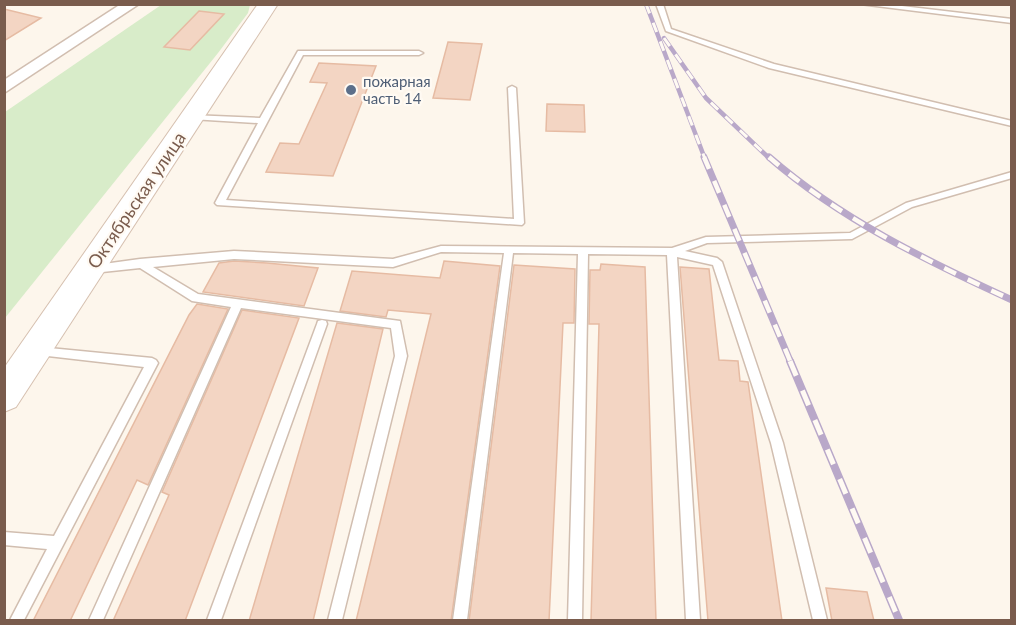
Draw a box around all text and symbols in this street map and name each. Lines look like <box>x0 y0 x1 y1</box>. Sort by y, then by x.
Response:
place label: пожарная часть 14 <box>363 72 431 107</box>
marker: пожарная часть 14 <box>344 83 358 97</box>
street label: Октябрьская улица <box>82 128 190 272</box>

